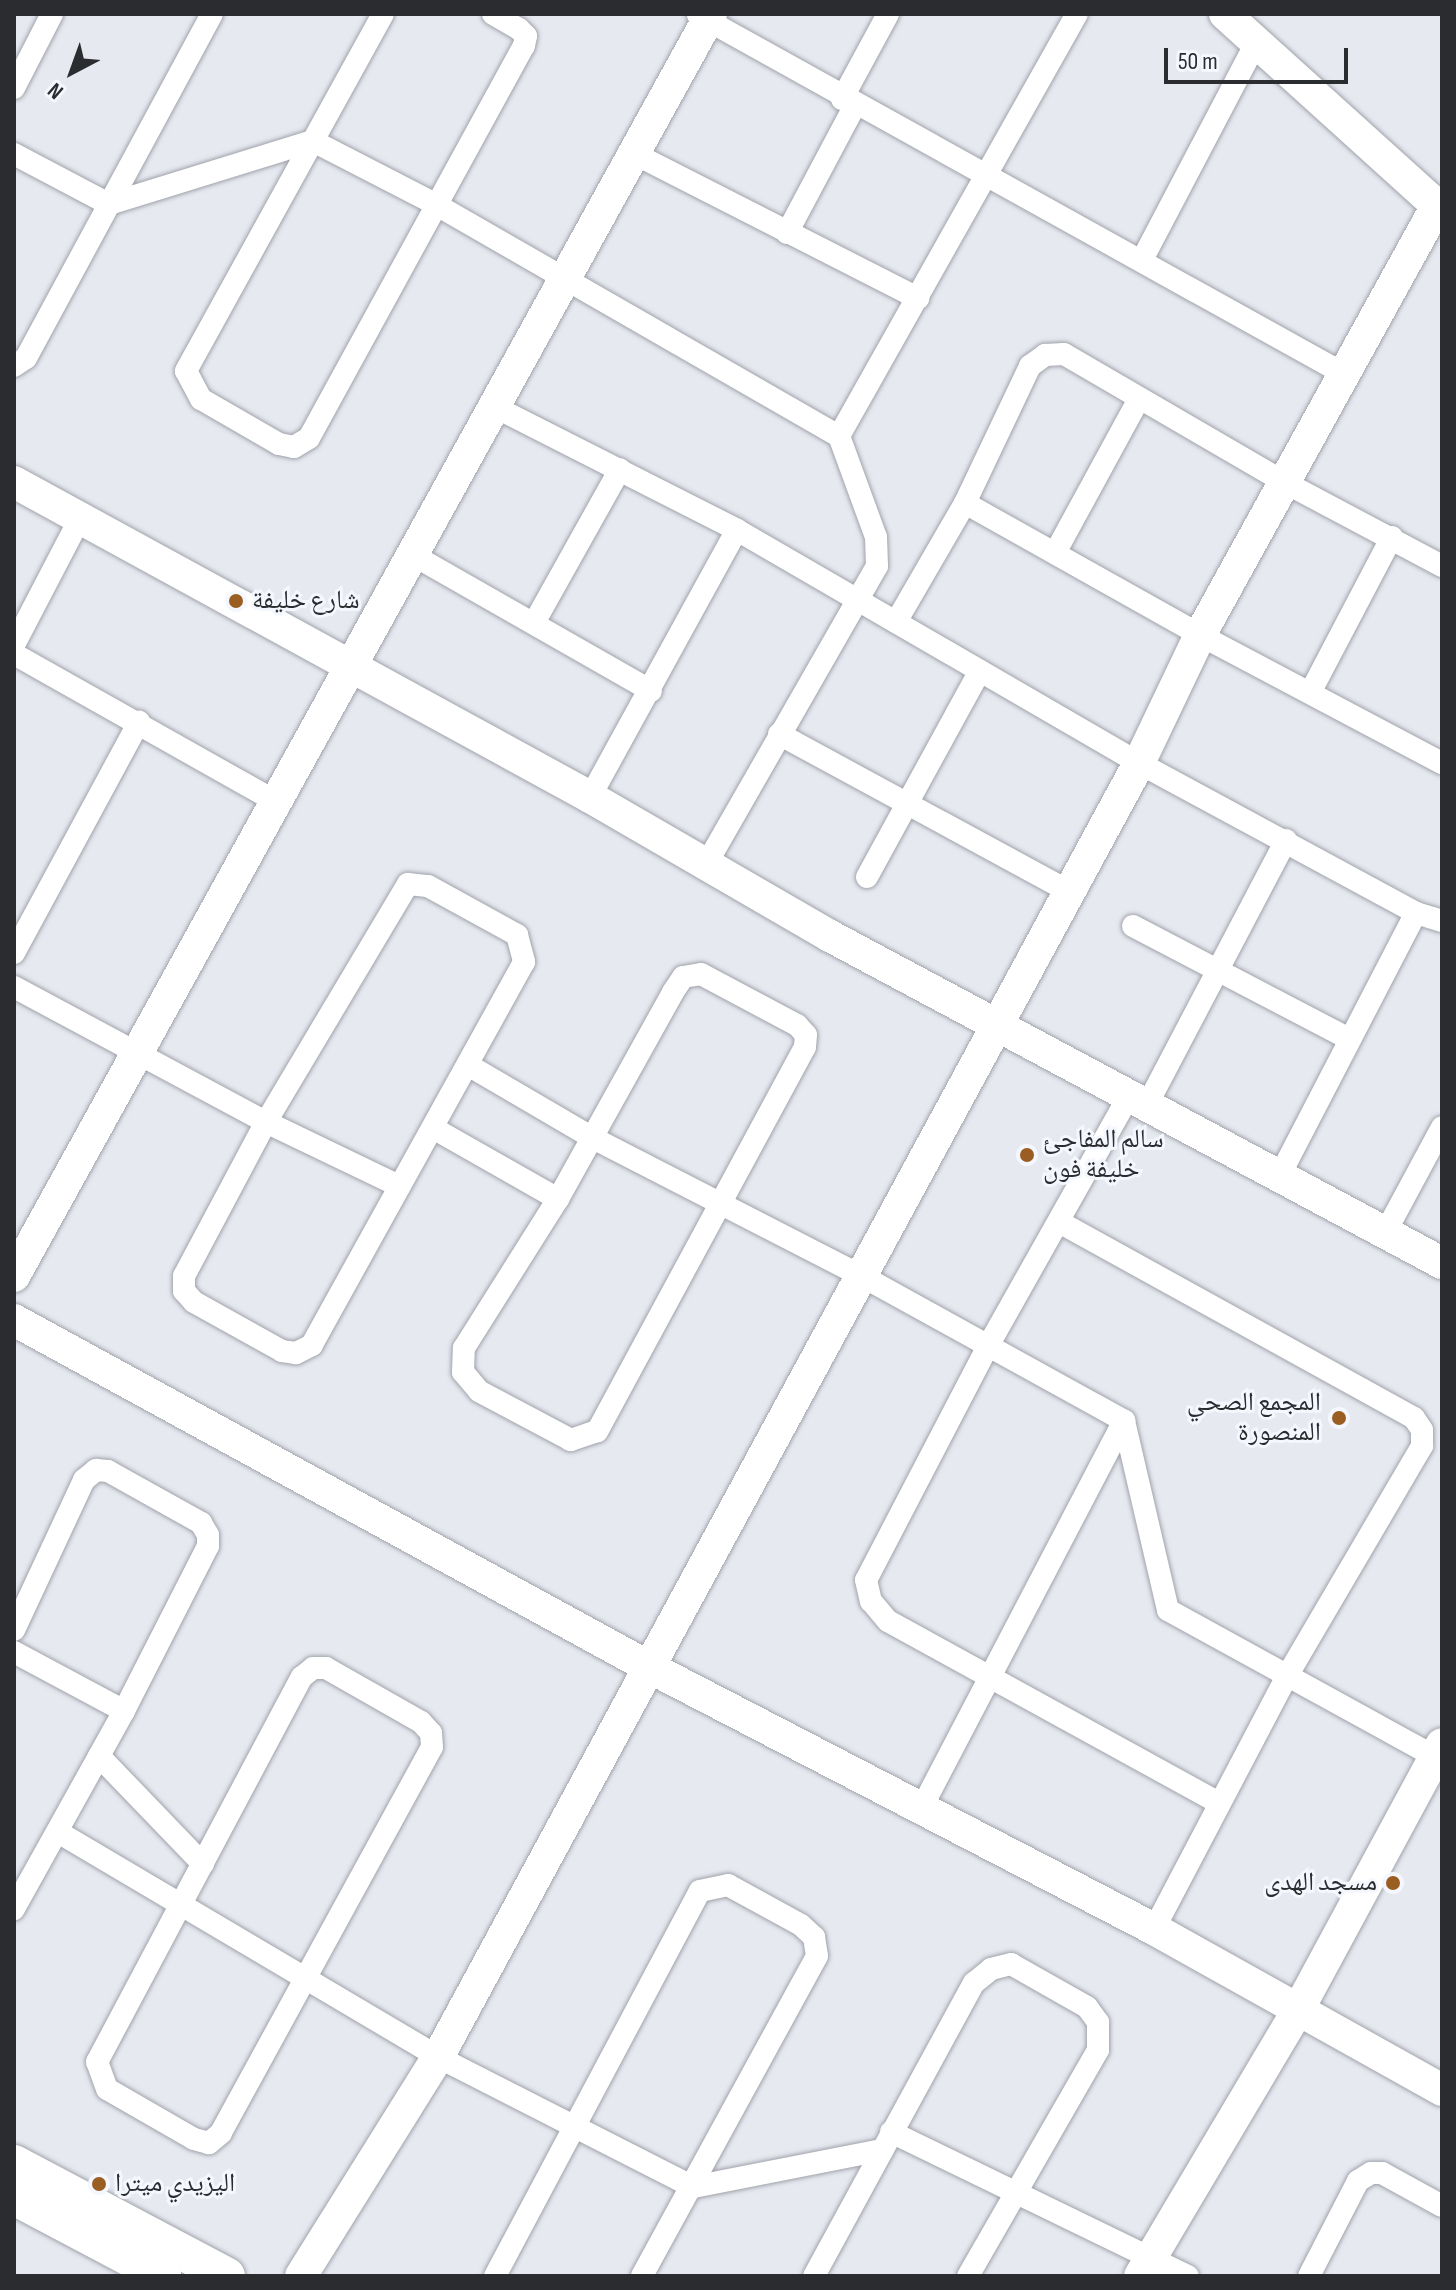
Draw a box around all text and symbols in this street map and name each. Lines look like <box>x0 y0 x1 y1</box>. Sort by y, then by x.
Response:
north arrow <box>32 32 112 112</box>
scale bar <box>1168 32 1352 82</box>
text: 50 m <box>1178 47 1218 76</box>
text: N <box>43 76 69 105</box>
place label: شارع خليفة <box>252 585 360 617</box>
marker: شارع خليفة <box>227 592 245 610</box>
place label: سالم المفاجئ خليفة فون <box>1043 1124 1164 1186</box>
marker: سالم المفاجئ خليفة فون <box>1018 1146 1036 1164</box>
place label: المجمع الصحي المنصورة <box>1187 1387 1321 1448</box>
marker: المجمع الصحي المنصورة <box>1328 1407 1350 1429</box>
place label: مسجد الهدى <box>1264 1867 1377 1899</box>
marker: مسجد الهدى <box>1384 1874 1402 1892</box>
place label: اليزيدي ميترا <box>115 2168 235 2200</box>
marker: اليزيدي ميترا <box>90 2175 108 2193</box>

